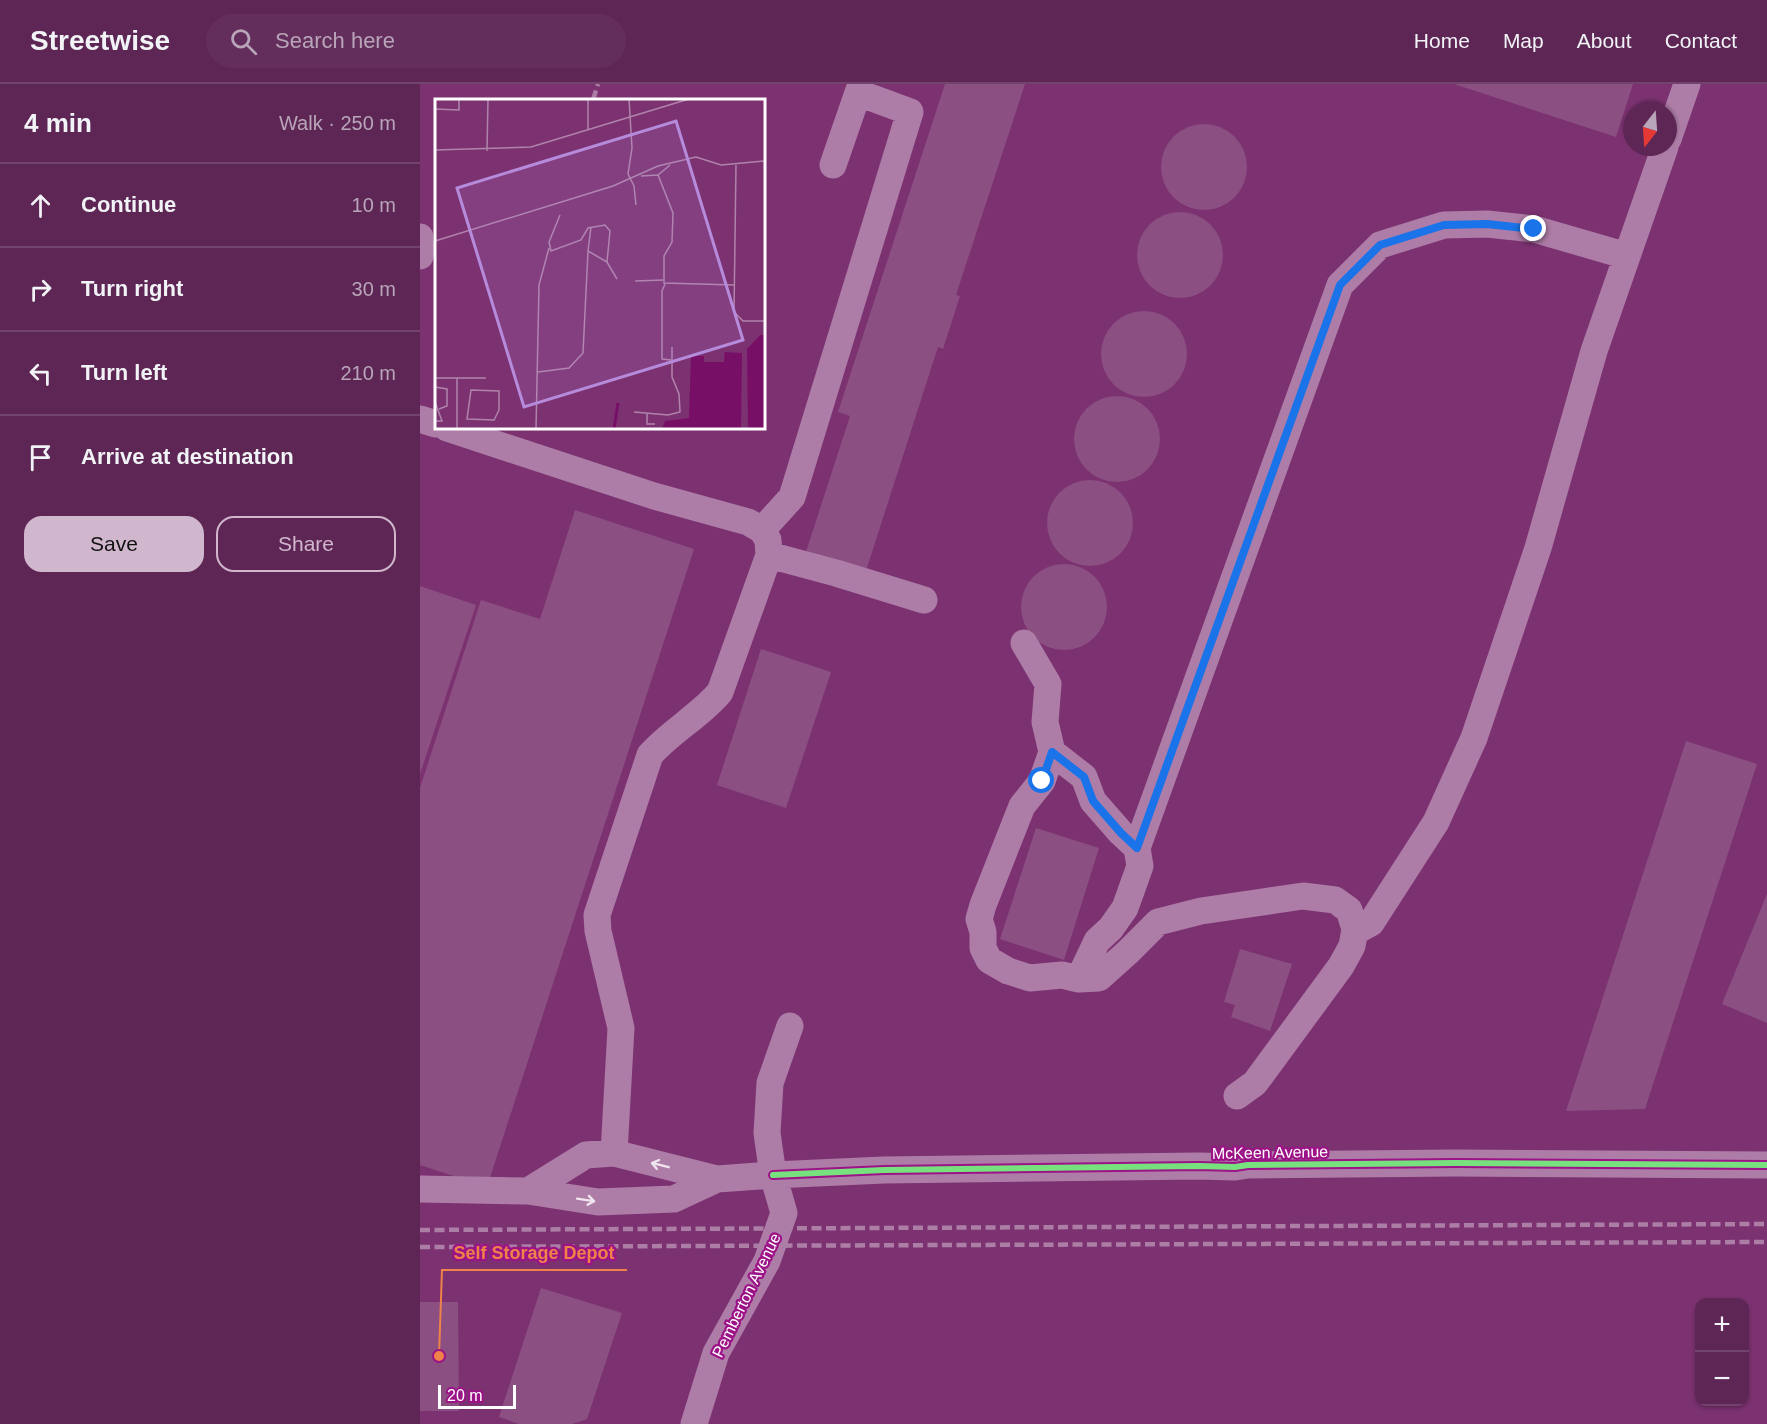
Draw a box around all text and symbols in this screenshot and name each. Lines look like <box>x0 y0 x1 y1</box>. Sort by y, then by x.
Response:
search box <box>206 14 626 68</box>
text: Streetwise <box>30 25 170 56</box>
icon: search <box>227 25 260 58</box>
text: Search here <box>275 28 395 53</box>
text: Home <box>1414 29 1470 52</box>
text: Map <box>1503 29 1544 52</box>
text: About <box>1577 29 1632 52</box>
text: Contact <box>1665 29 1737 52</box>
inset map <box>435 99 765 429</box>
north arrow <box>1623 102 1677 156</box>
text: 4 min <box>24 108 92 138</box>
text: Walk · 250 m <box>279 112 396 134</box>
icon: ahead <box>24 189 57 222</box>
text: Continue <box>81 192 176 217</box>
text: 10 m <box>352 194 396 216</box>
route end <box>1520 215 1546 241</box>
icon: right <box>24 273 57 306</box>
text: Turn right <box>81 276 183 301</box>
text: 30 m <box>352 278 396 300</box>
icon: left <box>24 357 57 390</box>
text: Turn left <box>81 360 167 385</box>
text: 210 m <box>340 362 396 384</box>
icon: arrive <box>24 441 57 474</box>
text: Arrive at destination <box>81 444 294 469</box>
button: Save <box>24 516 204 572</box>
button: Share <box>216 516 396 572</box>
route start <box>1028 767 1054 793</box>
street label: McKeen Avenue <box>1212 1143 1328 1162</box>
one-way arrow <box>651 1158 670 1170</box>
one-way arrow <box>576 1195 595 1206</box>
street label: Pemberton Avenue <box>709 1230 784 1360</box>
callout: Self Storage Depot <box>442 1234 627 1270</box>
text: Self Storage Depot <box>453 1243 615 1263</box>
map controls <box>1695 1298 1749 1406</box>
button: + <box>1695 1298 1749 1352</box>
button: − <box>1695 1352 1749 1406</box>
scale bar <box>438 1382 516 1410</box>
text: 20 m <box>447 1387 483 1404</box>

